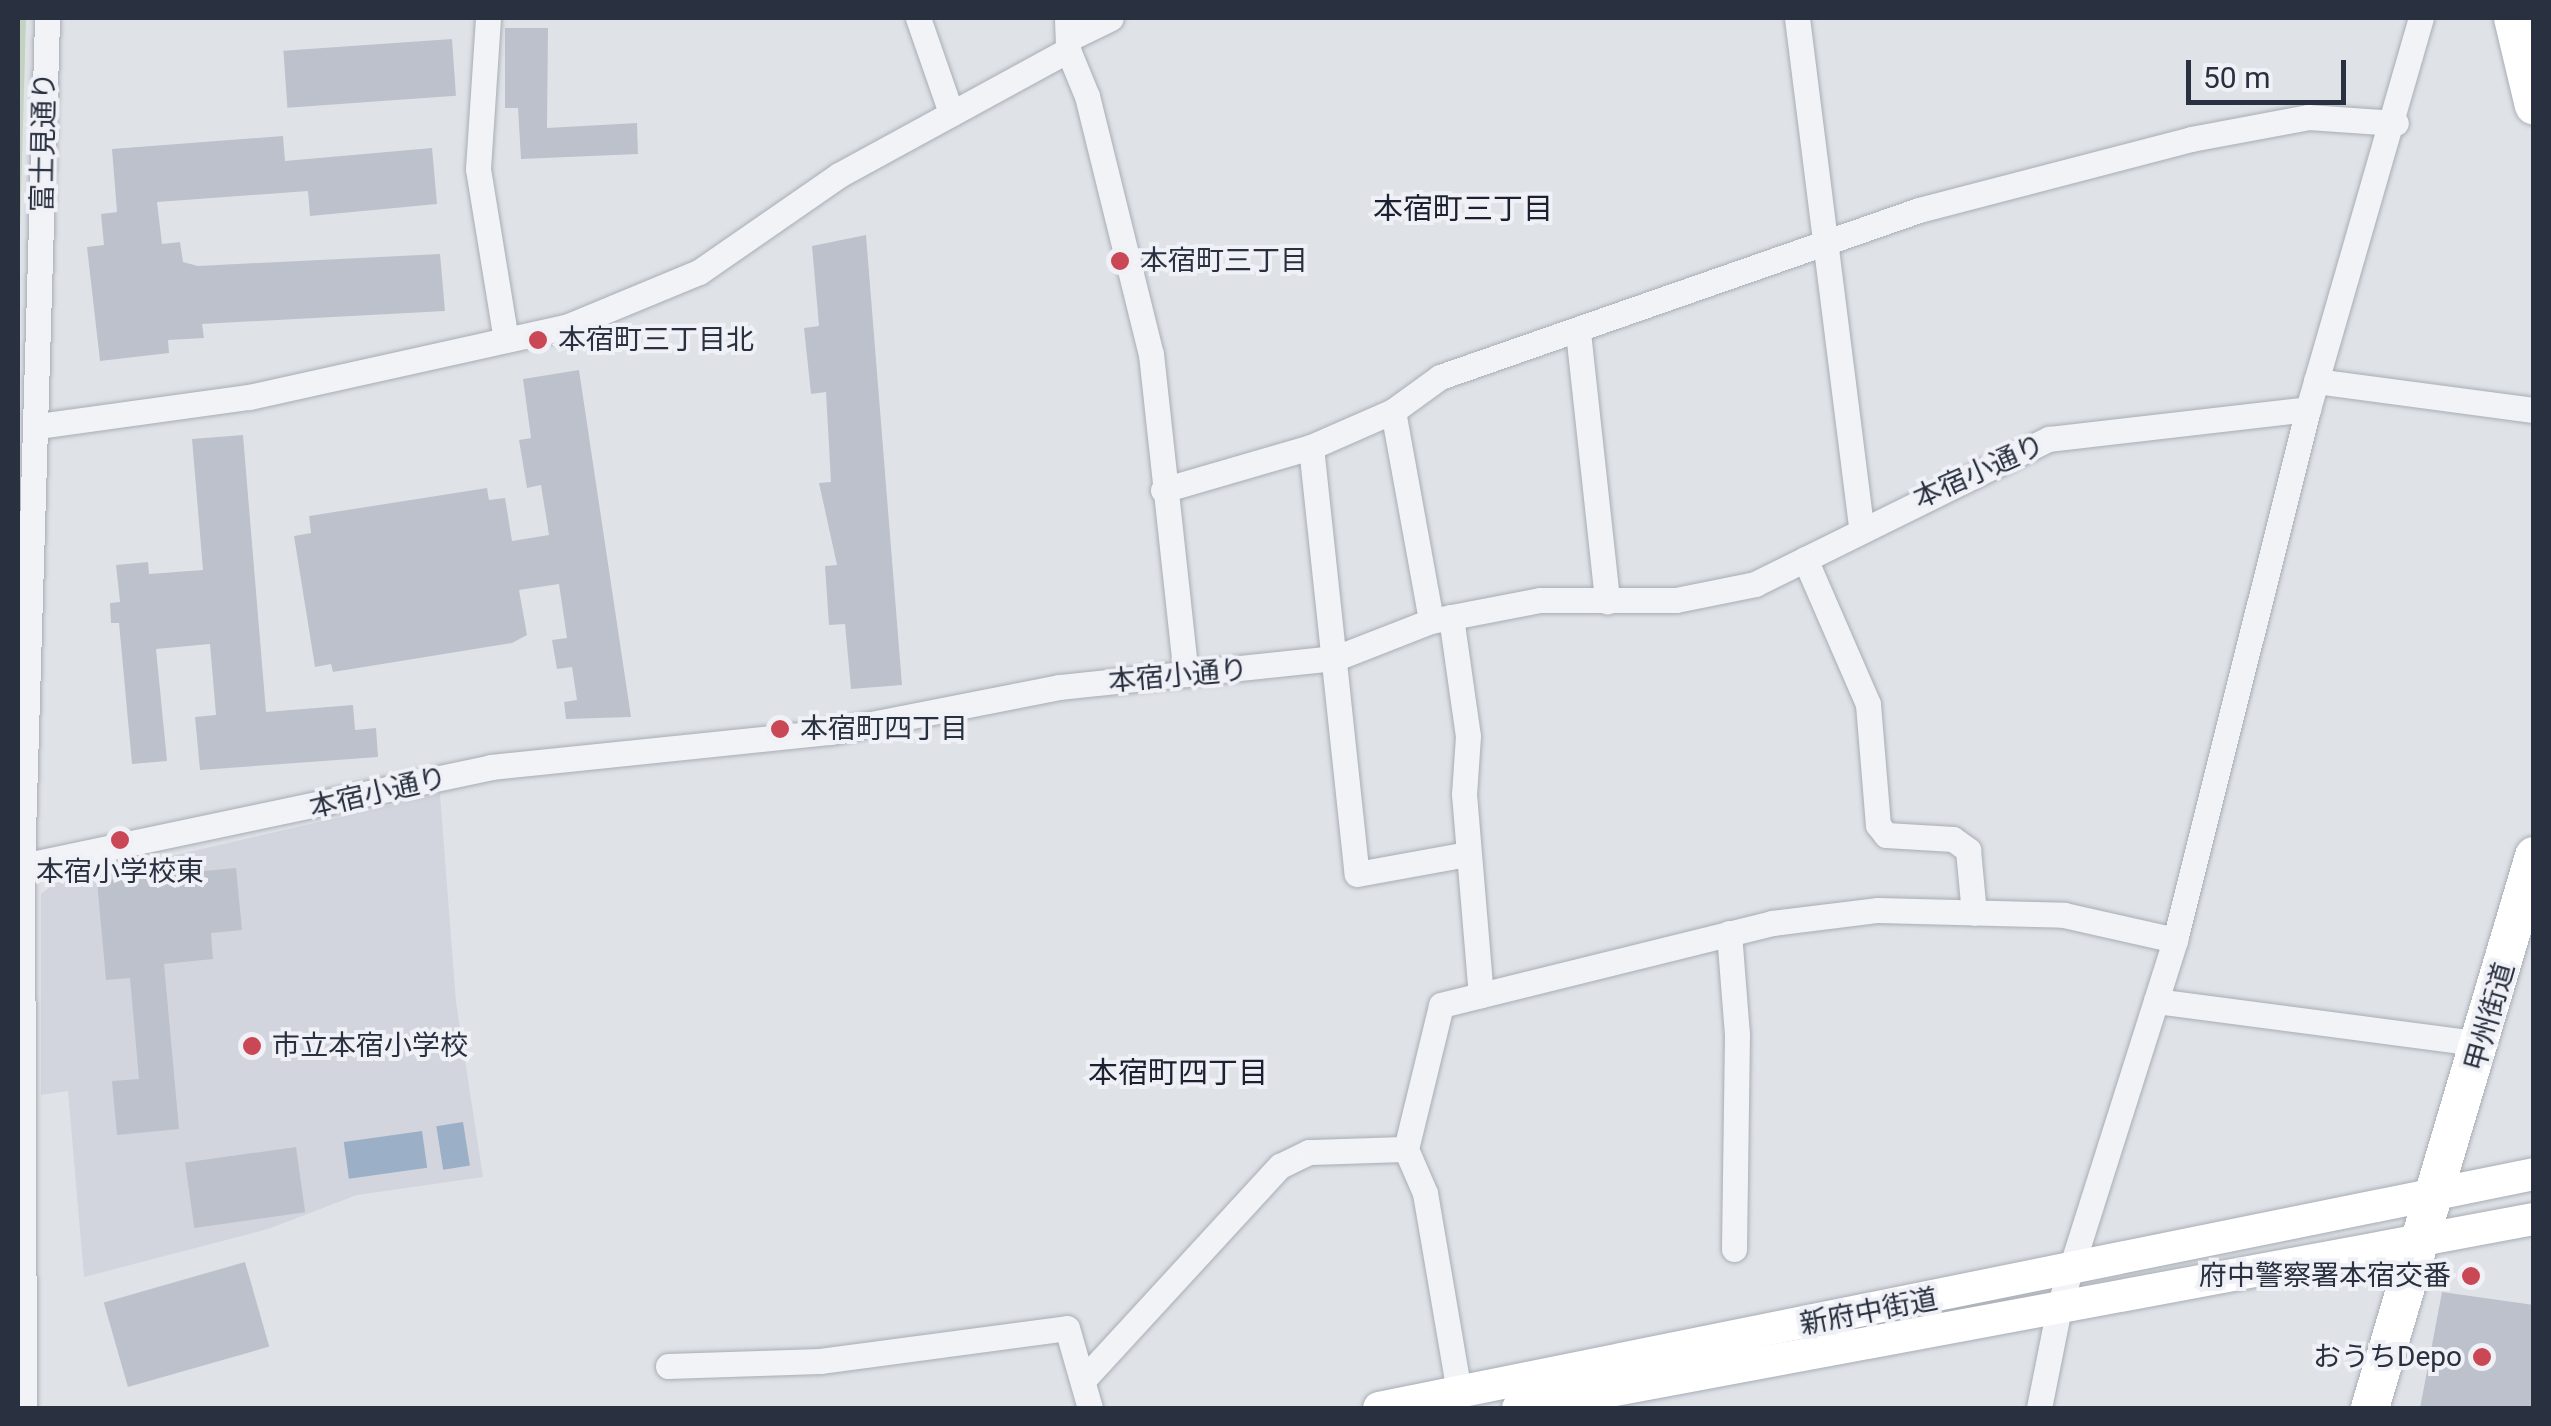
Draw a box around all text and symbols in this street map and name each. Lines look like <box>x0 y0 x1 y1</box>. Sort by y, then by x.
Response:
scale bar <box>2191 40 2351 102</box>
text: 50 m <box>2203 60 2270 95</box>
street label: 富士見通り <box>26 72 62 212</box>
district label: 本宿町三丁目 <box>1373 191 1553 227</box>
place label: 本宿町三丁目 <box>1140 244 1308 278</box>
marker: 本宿町三丁目 <box>1109 250 1131 272</box>
place label: 本宿町三丁目北 <box>558 323 754 357</box>
marker: 本宿町三丁目北 <box>527 329 549 351</box>
street label: 本宿小通り <box>1908 428 2050 516</box>
street label: 本宿小通り <box>1107 653 1249 699</box>
place label: 本宿町四丁目 <box>800 712 968 746</box>
marker: 本宿町四丁目 <box>769 718 791 740</box>
street label: 本宿小通り <box>306 761 450 825</box>
marker: 本宿小学校東 <box>109 829 131 851</box>
place label: 本宿小学校東 <box>36 855 204 889</box>
street label: 甲州街道 <box>2458 959 2522 1075</box>
place label: 市立本宿小学校 <box>272 1029 468 1063</box>
marker: 市立本宿小学校 <box>241 1035 263 1057</box>
district label: 本宿町四丁目 <box>1088 1055 1268 1091</box>
place label: 府中警察署本宿交番 <box>2199 1259 2451 1293</box>
marker: 府中警察署本宿交番 <box>2460 1265 2482 1287</box>
street label: 新府中街道 <box>1797 1282 1941 1342</box>
place label: おうちDepo <box>2313 1340 2462 1374</box>
marker: おうちDepo <box>2471 1346 2493 1368</box>

